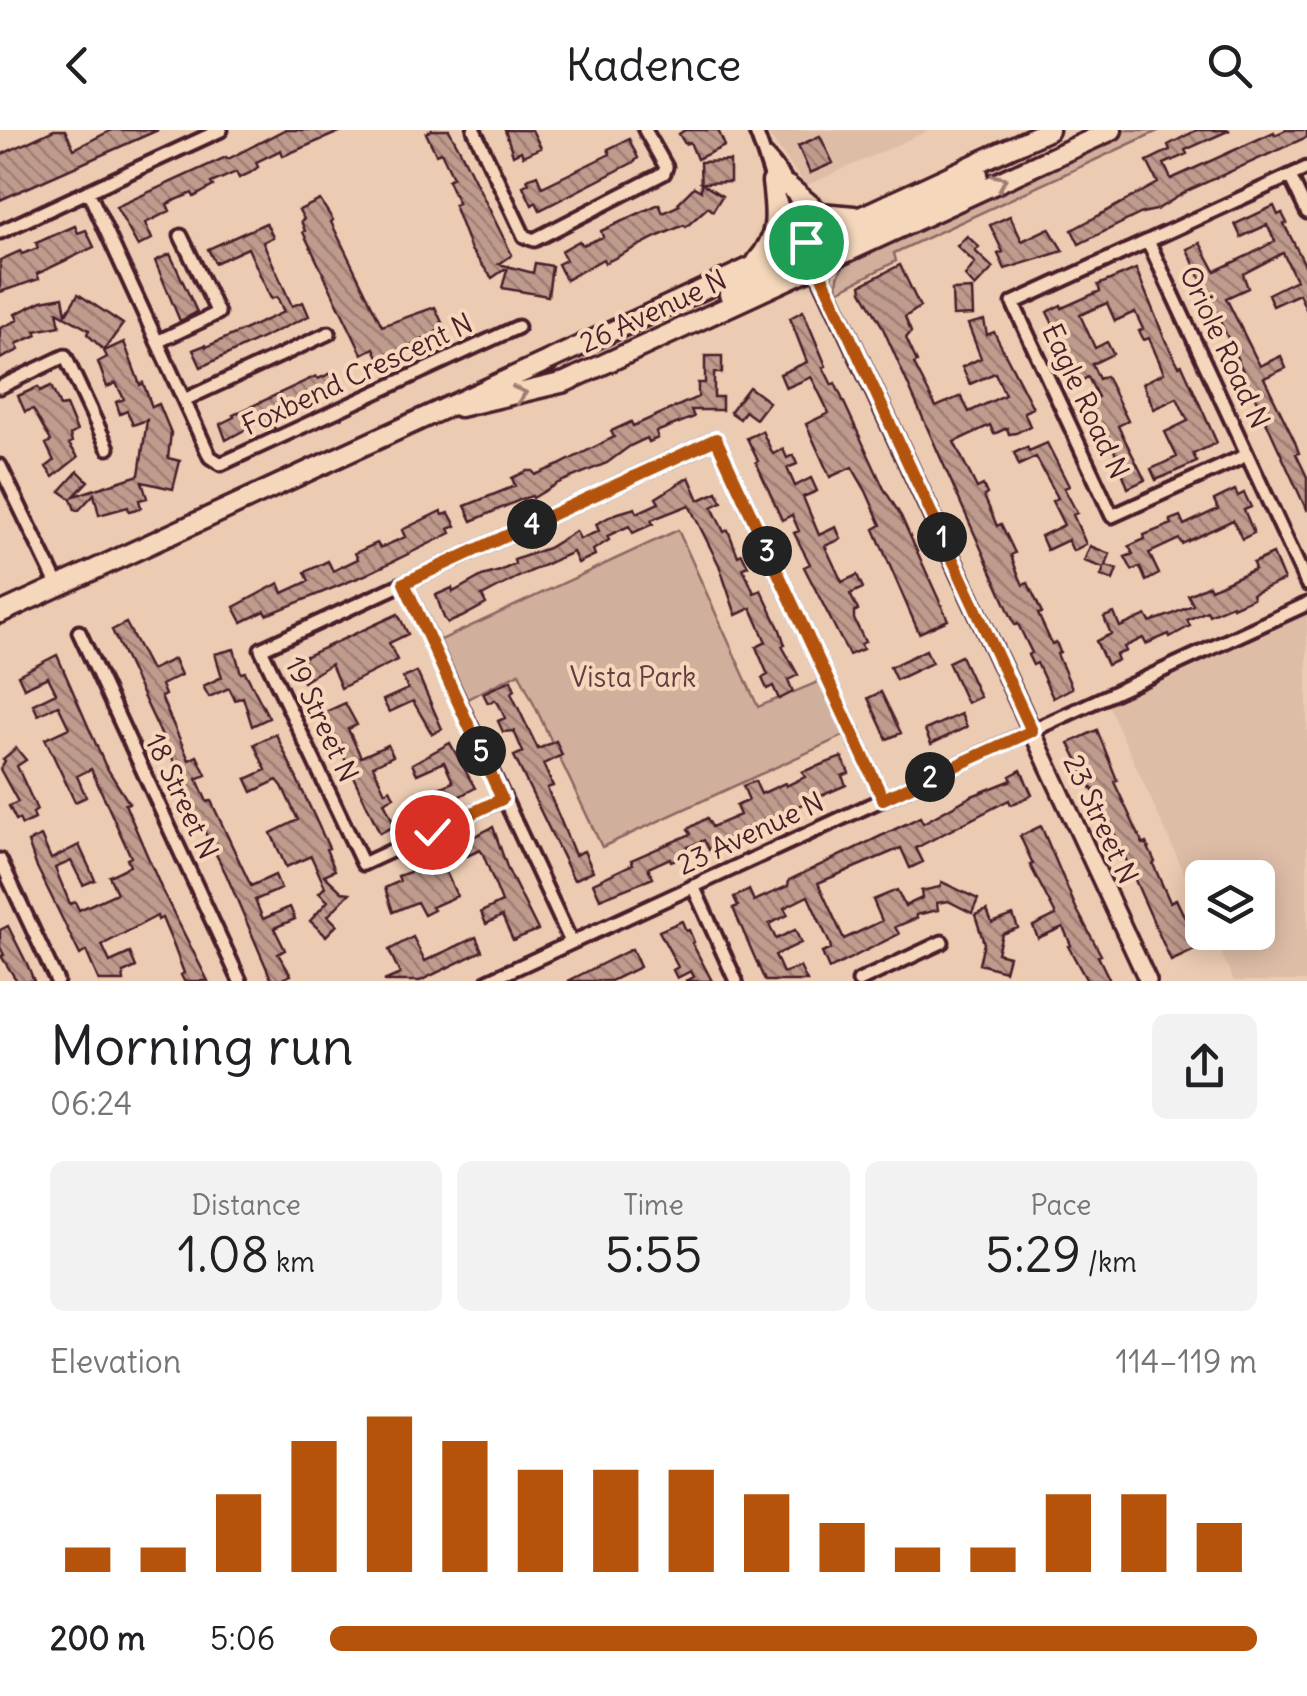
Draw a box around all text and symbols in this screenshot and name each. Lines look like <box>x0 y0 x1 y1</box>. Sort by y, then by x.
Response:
text: Kadence <box>566 37 741 93</box>
icon: back <box>50 38 105 93</box>
icon: search <box>1202 38 1257 93</box>
one-way arrow <box>990 174 1008 194</box>
pin <box>764 200 849 285</box>
icon: arrive <box>779 215 834 270</box>
street label: Oriole Road N <box>1172 260 1278 434</box>
street label: 26 Avenue N <box>574 261 732 361</box>
street label: Foxbend Crescent N <box>236 305 478 443</box>
street label: Eagle Road N <box>1034 318 1138 484</box>
one-way arrow <box>511 384 528 405</box>
pin: 4 <box>507 499 557 549</box>
text: 4 <box>524 506 540 542</box>
pin: 1 <box>917 512 967 562</box>
text: 1 <box>936 519 948 555</box>
pin: 3 <box>742 526 792 576</box>
text: 3 <box>759 533 775 569</box>
street label: 19 Street N <box>277 650 367 788</box>
park label: Vista Park <box>570 659 696 695</box>
pin: 5 <box>456 726 506 776</box>
street label: 18 Street N <box>137 727 227 865</box>
text: 5 <box>473 733 489 769</box>
street label: 23 Street N <box>1055 749 1147 889</box>
pin: 2 <box>905 752 955 802</box>
text: 2 <box>922 759 938 795</box>
street label: 23 Avenue N <box>671 783 829 883</box>
pin <box>390 790 475 875</box>
icon: check <box>405 805 460 860</box>
map controls <box>1185 860 1275 950</box>
button: layers <box>1185 860 1275 950</box>
text: Morning run <box>50 1011 354 1080</box>
button: share <box>1152 1014 1257 1119</box>
text: 06:24 <box>50 1083 132 1124</box>
text: Distance <box>191 1187 301 1223</box>
text: Time <box>623 1187 684 1223</box>
text: Pace <box>1030 1187 1091 1223</box>
text: 1.08 <box>177 1223 269 1286</box>
text: 5:55 <box>605 1223 702 1286</box>
text: 5:29 <box>985 1223 1081 1286</box>
text: km <box>269 1244 315 1280</box>
text: /km <box>1081 1244 1137 1280</box>
text: Elevation <box>50 1341 181 1382</box>
text: 114–119 m <box>1115 1341 1257 1382</box>
text: 200 m <box>50 1618 145 1659</box>
text: 5:06 <box>210 1618 275 1659</box>

